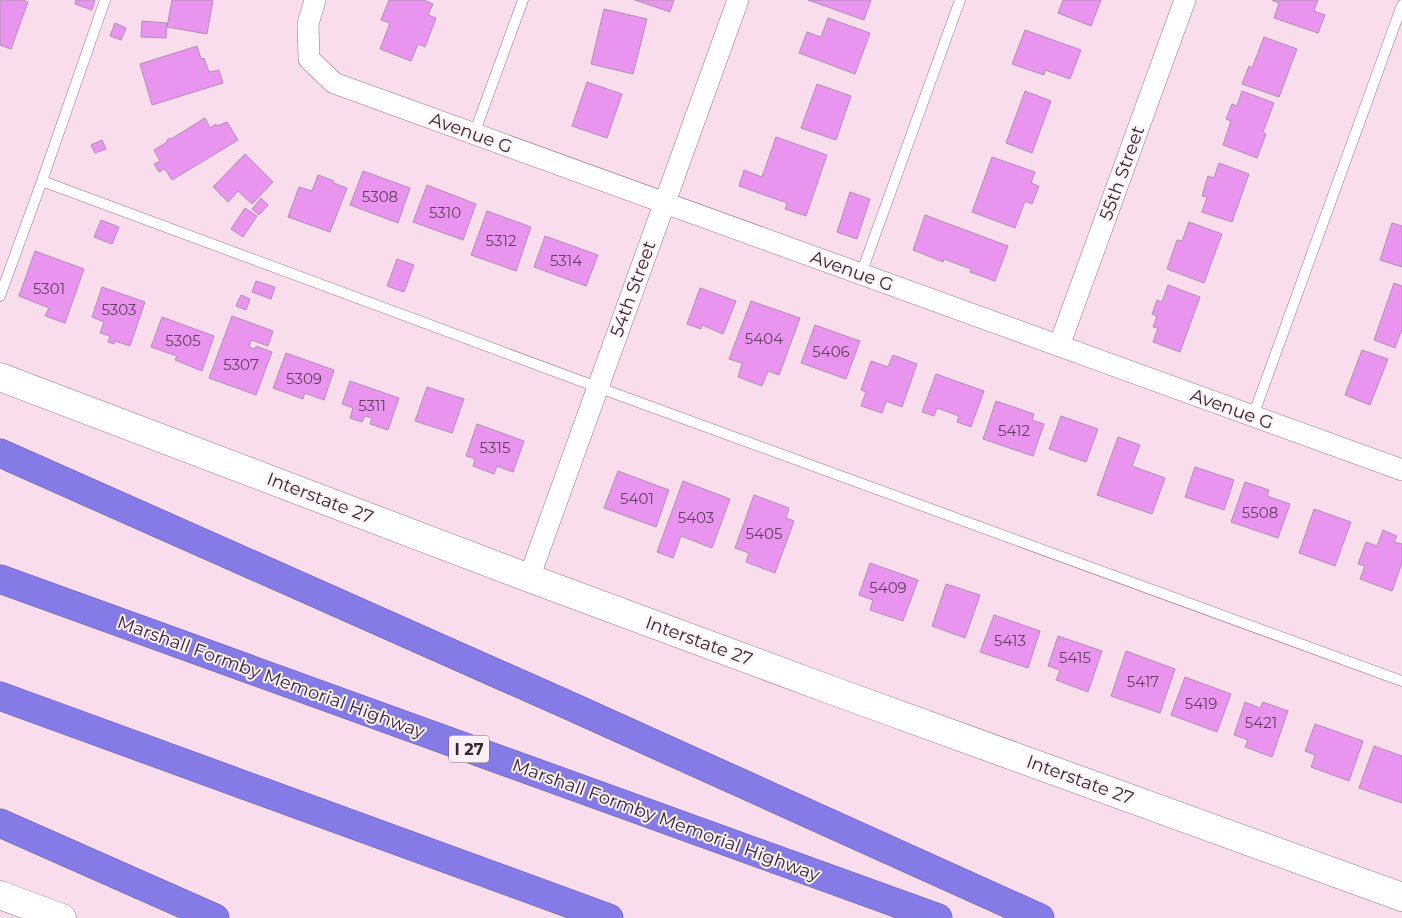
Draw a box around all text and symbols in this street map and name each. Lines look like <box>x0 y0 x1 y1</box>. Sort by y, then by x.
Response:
street label: Avenue G <box>427 108 515 158</box>
street label: 55th Street <box>1095 123 1149 223</box>
house number: 5308 <box>362 187 398 206</box>
house number: 5310 <box>429 203 461 222</box>
house number: 5312 <box>486 231 516 250</box>
street label: 54th Street <box>605 238 661 340</box>
street label: Avenue G <box>808 246 896 296</box>
house number: 5314 <box>550 251 582 270</box>
house number: 5301 <box>33 279 65 298</box>
house number: 5303 <box>101 300 137 319</box>
house number: 5404 <box>745 329 783 348</box>
house number: 5305 <box>165 331 201 350</box>
house number: 5406 <box>812 342 850 361</box>
house number: 5307 <box>223 355 259 374</box>
house number: 5309 <box>286 369 322 388</box>
street label: Avenue G <box>1188 384 1276 434</box>
house number: 5311 <box>358 396 386 415</box>
house number: 5412 <box>998 421 1030 440</box>
house number: 5315 <box>480 438 510 457</box>
street label: Interstate 27 <box>264 468 376 528</box>
house number: 5401 <box>620 489 654 508</box>
house number: 5508 <box>1242 503 1278 522</box>
house number: 5403 <box>678 508 714 527</box>
house number: 5405 <box>746 524 782 543</box>
house number: 5409 <box>869 578 907 597</box>
street label: Marshall Formby Memorial Highway <box>114 611 428 743</box>
street label: Interstate 27 <box>642 611 756 671</box>
house number: 5413 <box>994 631 1026 650</box>
house number: 5415 <box>1059 648 1091 667</box>
house number: 5417 <box>1127 672 1159 691</box>
house number: 5419 <box>1185 694 1217 713</box>
house number: 5421 <box>1245 713 1277 732</box>
road number: I 27 <box>449 736 489 762</box>
street label: Interstate 27 <box>1023 750 1137 810</box>
street label: Marshall Formby Memorial Highway <box>509 754 823 886</box>

